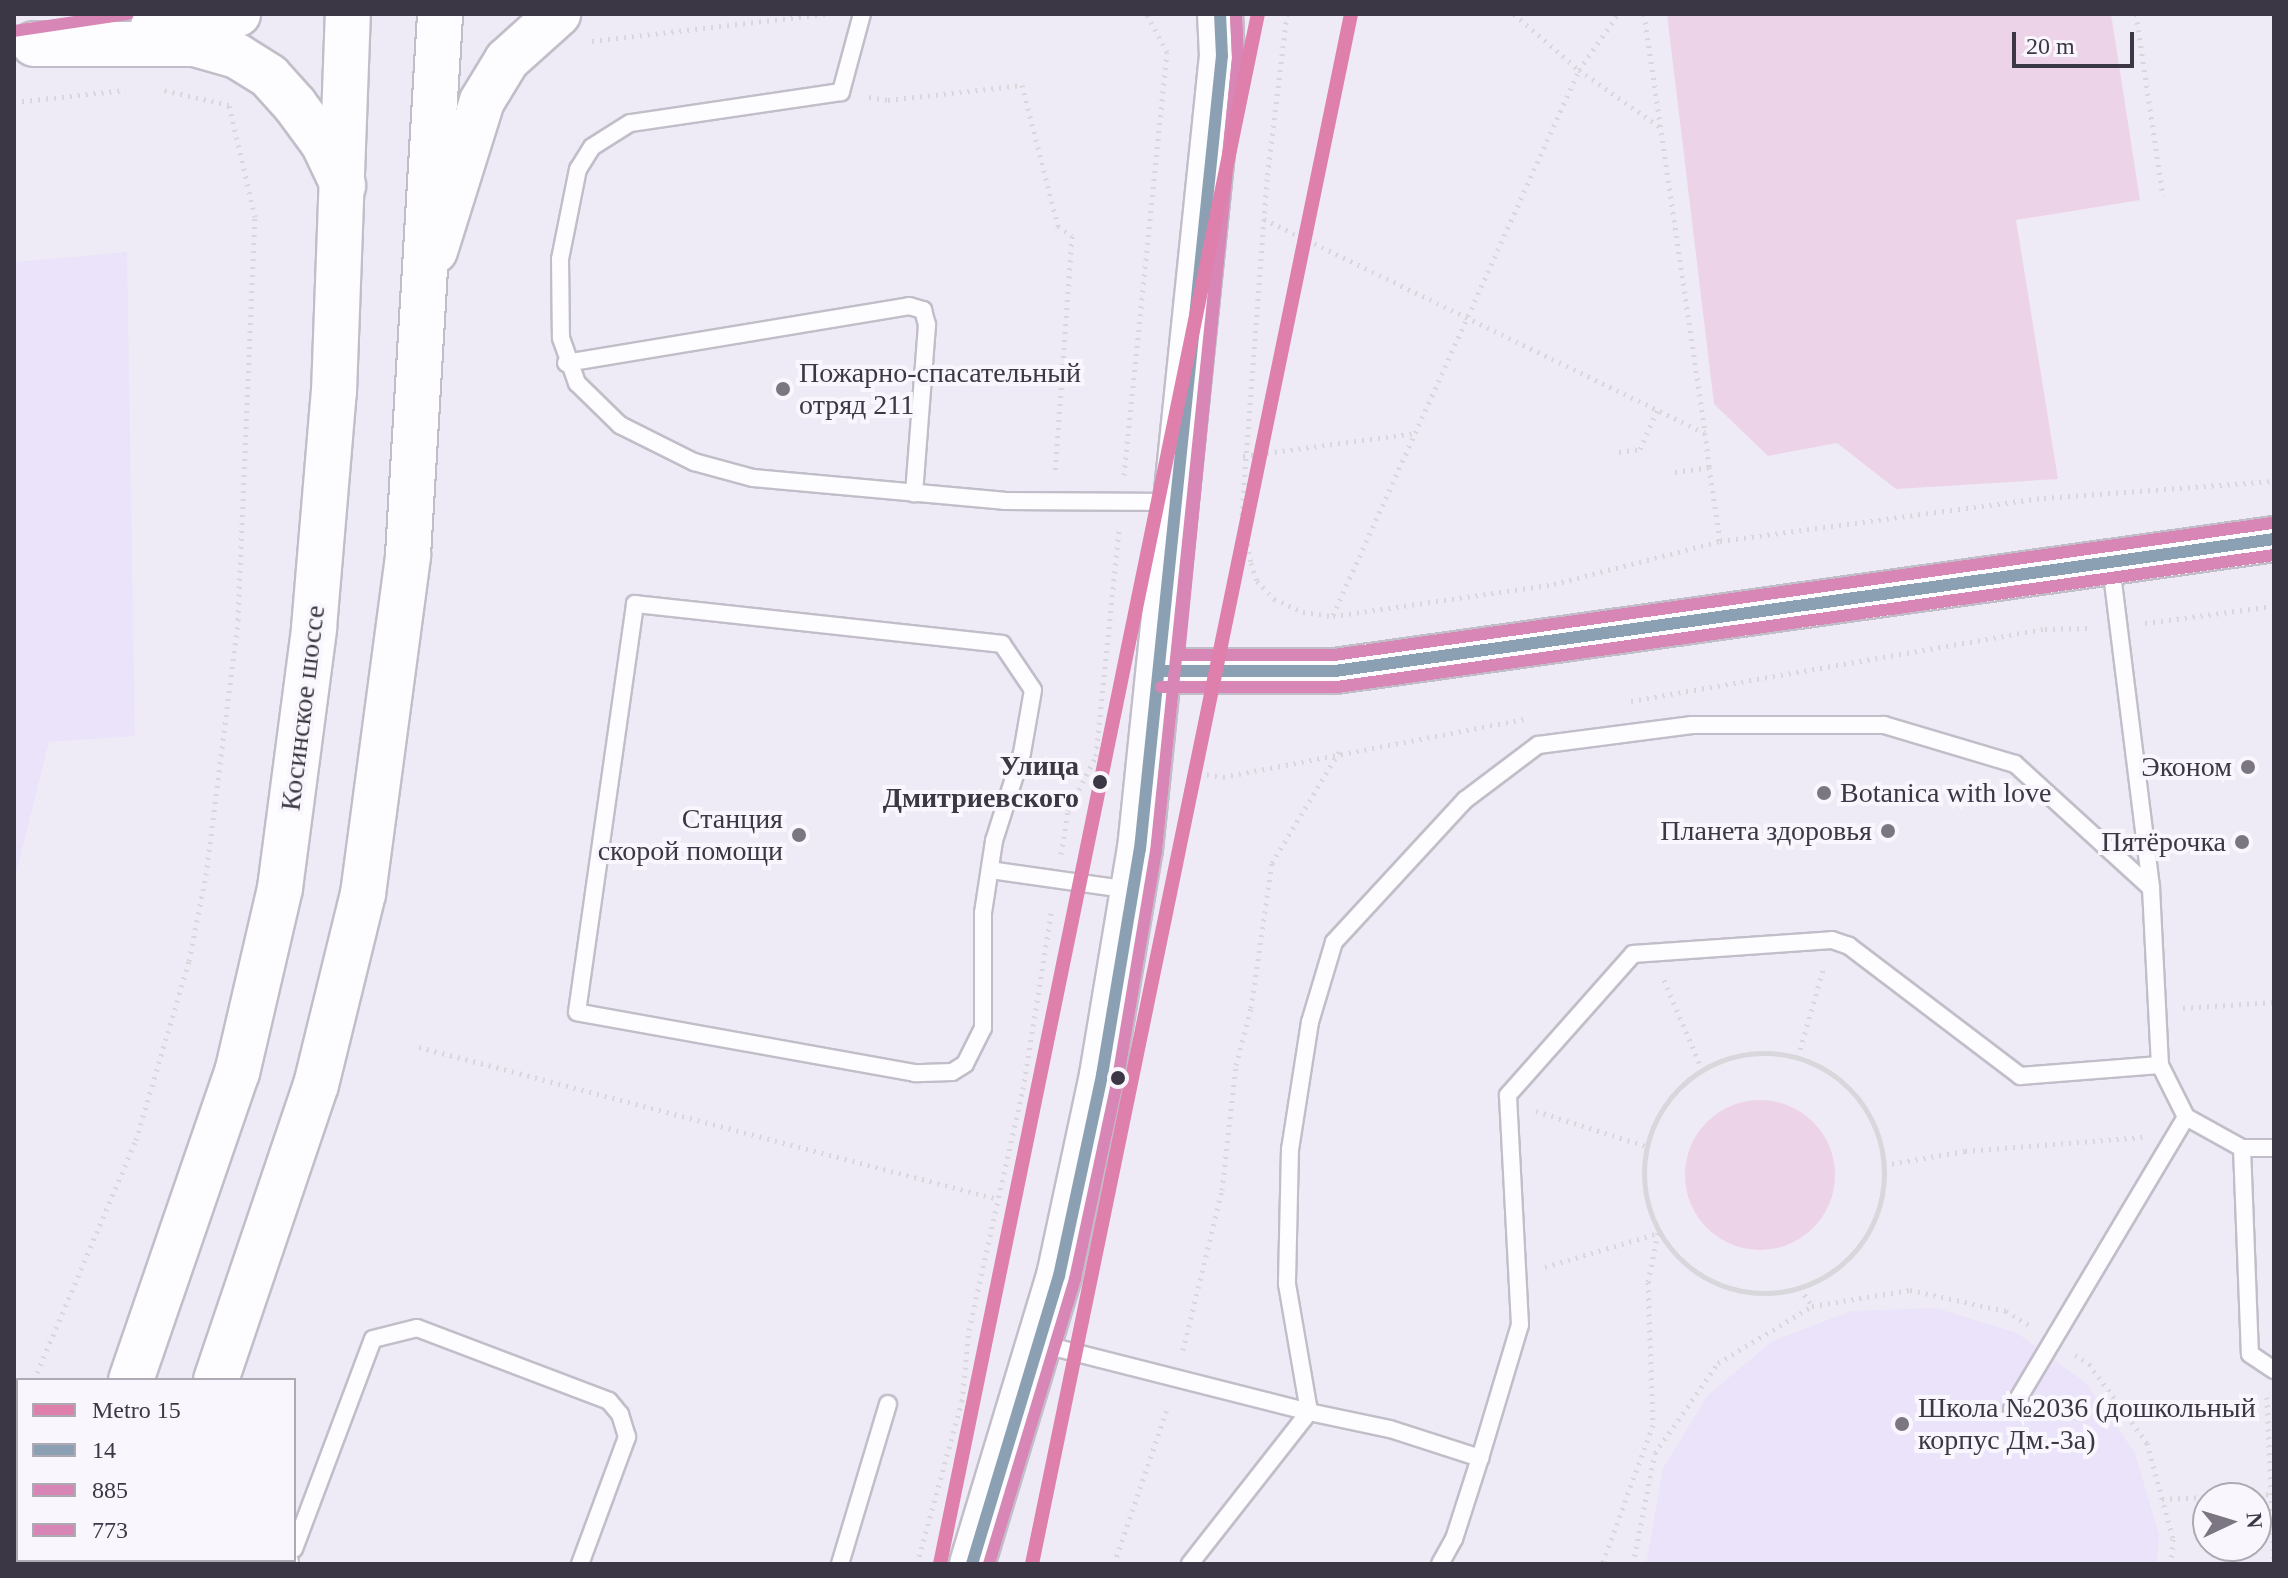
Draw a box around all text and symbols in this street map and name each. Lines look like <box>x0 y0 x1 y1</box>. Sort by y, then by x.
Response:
scale bar <box>2016 16 2138 66</box>
text: 20 m <box>2026 33 2075 59</box>
place label: Пожарно-спасательный отряд 211 <box>799 356 1081 422</box>
marker: Пожарно-спасательный отряд 211 <box>774 380 792 398</box>
street label: Косинское шоссе <box>274 603 332 813</box>
place label: Улица Дмитриевского <box>883 749 1079 815</box>
place label: Эконом <box>2141 750 2232 784</box>
marker: Эконом <box>2239 758 2257 776</box>
marker: Улица Дмитриевского <box>1086 768 1114 796</box>
place label: Botanica with love <box>1840 776 2052 810</box>
marker: Botanica with love <box>1815 784 1833 802</box>
place label: Станция скорой помощи <box>598 802 783 868</box>
place label: Планета здоровья <box>1660 814 1872 848</box>
marker: Планета здоровья <box>1879 822 1897 840</box>
place label: Пятёрочка <box>2101 825 2226 859</box>
marker: Станция скорой помощи <box>790 826 808 844</box>
marker: Пятёрочка <box>2233 833 2251 851</box>
unlabelled marker <box>1110 1070 1126 1086</box>
legend <box>16 1378 296 1562</box>
place label: Школа №2036 (дошкольный корпус Дм.-3а) <box>1918 1391 2256 1457</box>
text: Metro 15 <box>92 1397 181 1423</box>
marker: Школа №2036 (дошкольный корпус Дм.-3а) <box>1893 1415 1911 1433</box>
text: 14 <box>92 1437 116 1463</box>
text: 885 <box>92 1477 128 1503</box>
north arrow <box>2192 1482 2272 1562</box>
text: N <box>2241 1512 2267 1529</box>
text: 773 <box>92 1517 128 1543</box>

